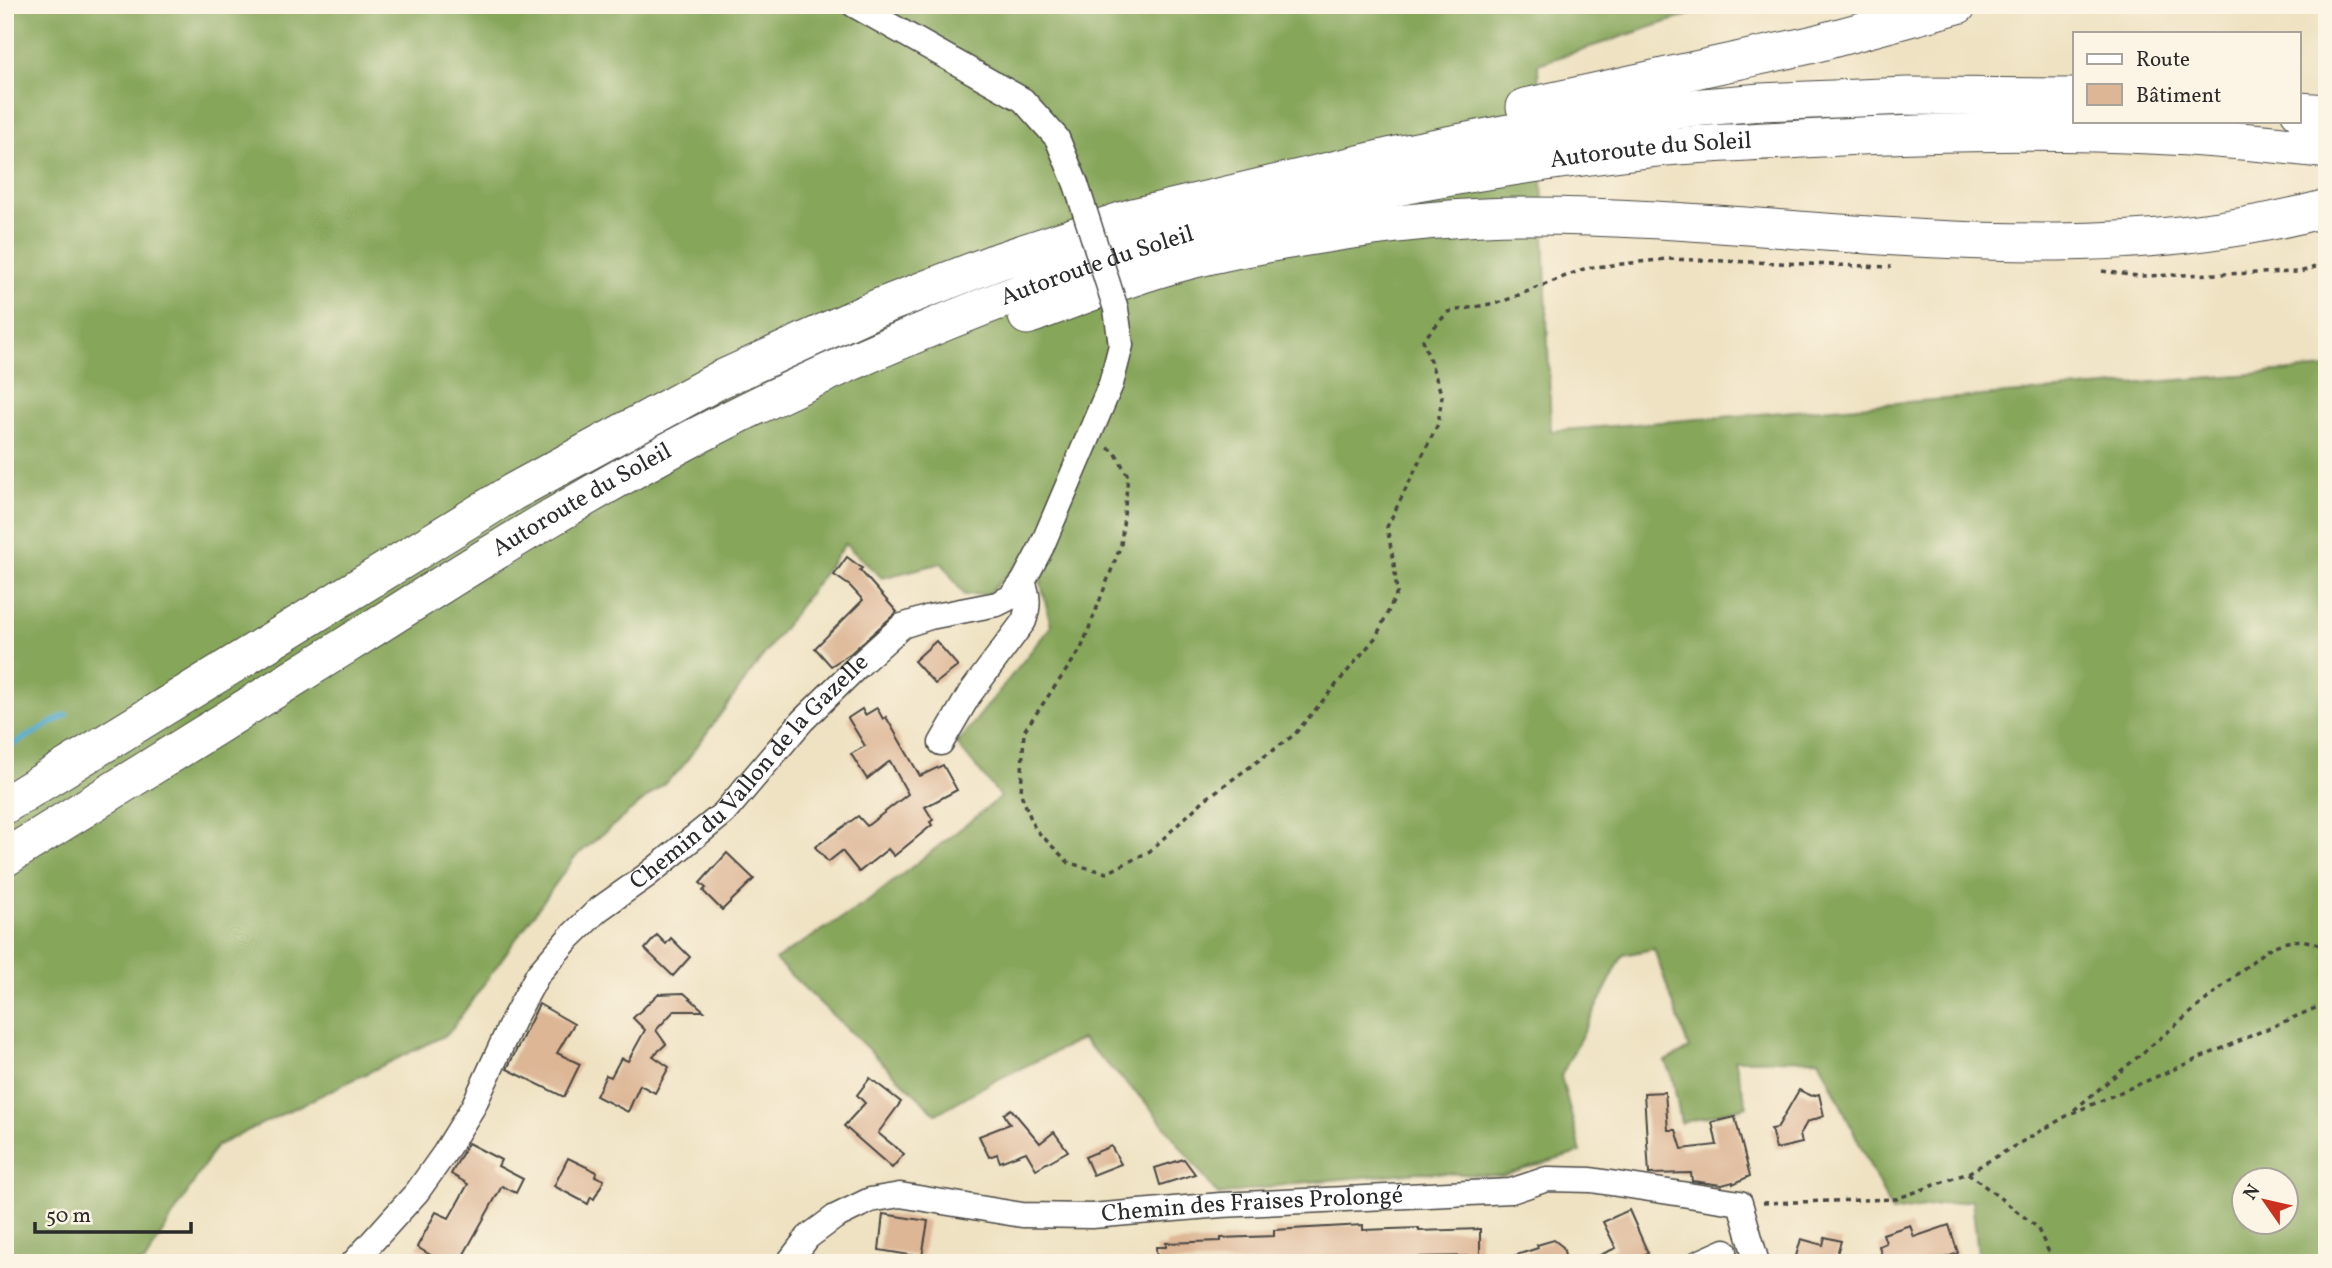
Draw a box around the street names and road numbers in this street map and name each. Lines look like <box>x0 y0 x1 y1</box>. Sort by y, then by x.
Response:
street label: Autoroute du Soleil <box>1548 125 1752 178</box>
street label: Autoroute du Soleil <box>996 218 1198 316</box>
street label: Autoroute du Soleil <box>486 435 678 566</box>
street label: Chemin du Vallon de la Gazelle <box>623 647 877 899</box>
street label: Chemin des Fraises Prolongé <box>1100 1179 1404 1232</box>

